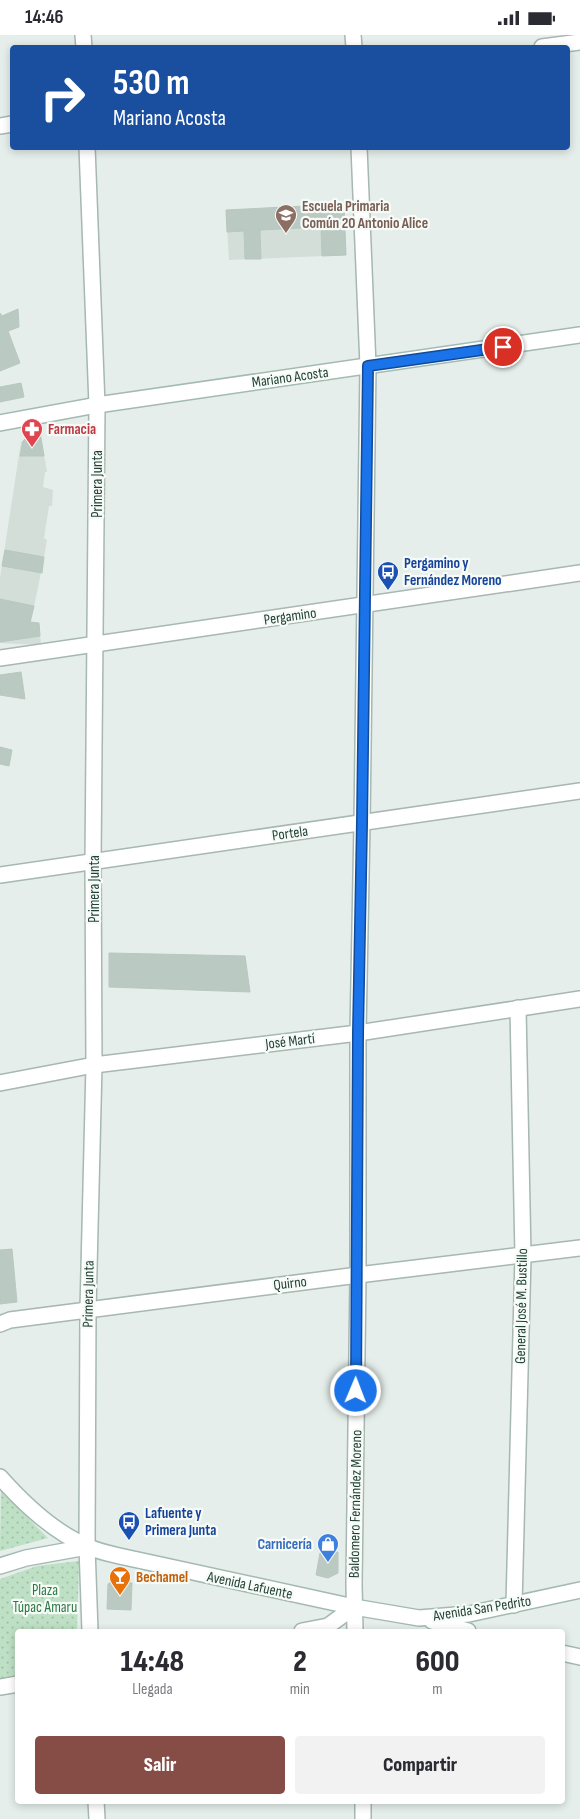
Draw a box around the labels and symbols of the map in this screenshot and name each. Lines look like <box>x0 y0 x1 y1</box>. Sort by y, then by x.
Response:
place label: Escuela Primaria Común 20 Antonio Alice <box>302 197 428 233</box>
school or university icon: Escuela Primaria Común 20 Antonio Alice <box>274 203 298 234</box>
pin <box>482 326 524 368</box>
street label: Mariano Acosta <box>251 363 330 392</box>
pharmacy icon: Farmacia <box>20 417 44 448</box>
place label: Farmacia <box>48 420 96 439</box>
street label: Primera Junta <box>88 450 107 518</box>
place label: Pergamino y Fernández Moreno <box>404 554 502 590</box>
bus stop icon: Pergamino y Fernández Moreno <box>376 560 400 591</box>
street label: Pergamino <box>263 603 318 630</box>
street label: Portela <box>271 822 309 845</box>
street label: Primera Junta <box>85 855 104 923</box>
street label: José Martí <box>263 1029 316 1054</box>
street label: General José M. Bustillo <box>511 1248 532 1364</box>
street label: Primera Junta <box>78 1260 99 1328</box>
street label: Quirno <box>272 1272 308 1295</box>
position arrow <box>329 1364 381 1416</box>
street label: Baldomero Fernández Moreno <box>345 1430 366 1578</box>
place label: Lafuente y Primera Junta <box>145 1504 216 1540</box>
bus stop icon: Lafuente y Primera Junta <box>117 1510 141 1541</box>
shop icon: Carnicería <box>316 1532 340 1563</box>
place label: Carnicería <box>257 1535 312 1554</box>
bar icon: Bechamel <box>108 1565 132 1596</box>
street label: Avenida Lafuente <box>205 1567 294 1604</box>
place label: Bechamel <box>136 1568 188 1587</box>
park label: Plaza Túpac Amaru <box>13 1581 77 1617</box>
street label: Avenida San Pedrito <box>431 1591 532 1626</box>

